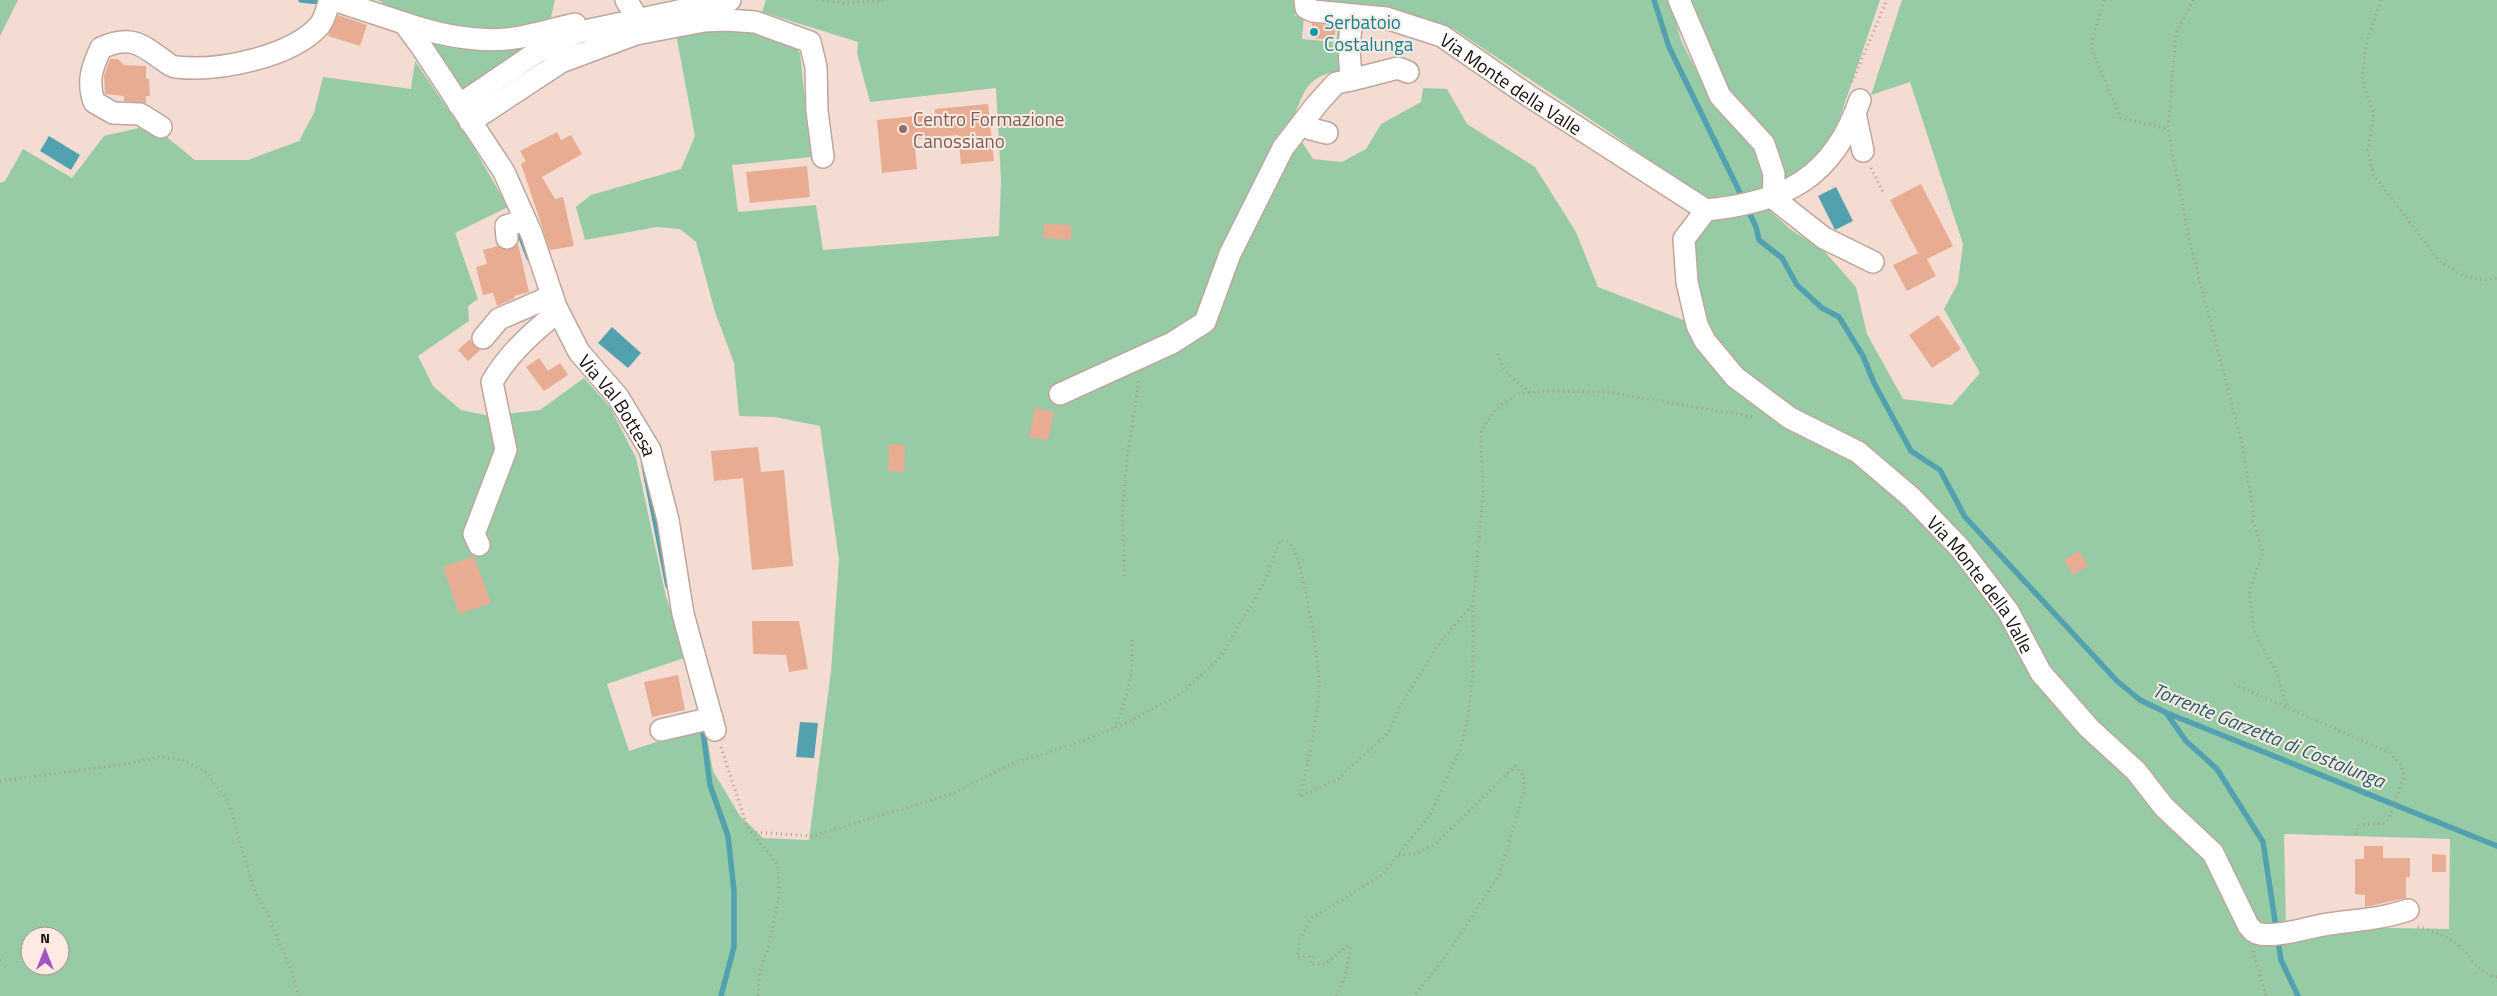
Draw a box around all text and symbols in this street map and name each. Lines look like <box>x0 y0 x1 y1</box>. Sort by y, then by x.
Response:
place label: Serbatoio Costalunga <box>1324 7 1414 58</box>
street label: Via Monte della Valle <box>1435 25 1589 142</box>
marker: Serbatoio Costalunga <box>1308 26 1320 38</box>
place label: Centro Formazione Canossiano <box>913 104 1064 155</box>
marker: Centro Formazione Canossiano <box>897 123 909 135</box>
street label: Via Val Bottesa <box>572 347 665 459</box>
street label: Via Monte della Valle <box>1921 508 2042 658</box>
water label: Torrente Garzetta di Costalunga <box>2148 674 2391 796</box>
north arrow <box>20 926 70 976</box>
text: N <box>40 927 50 948</box>

